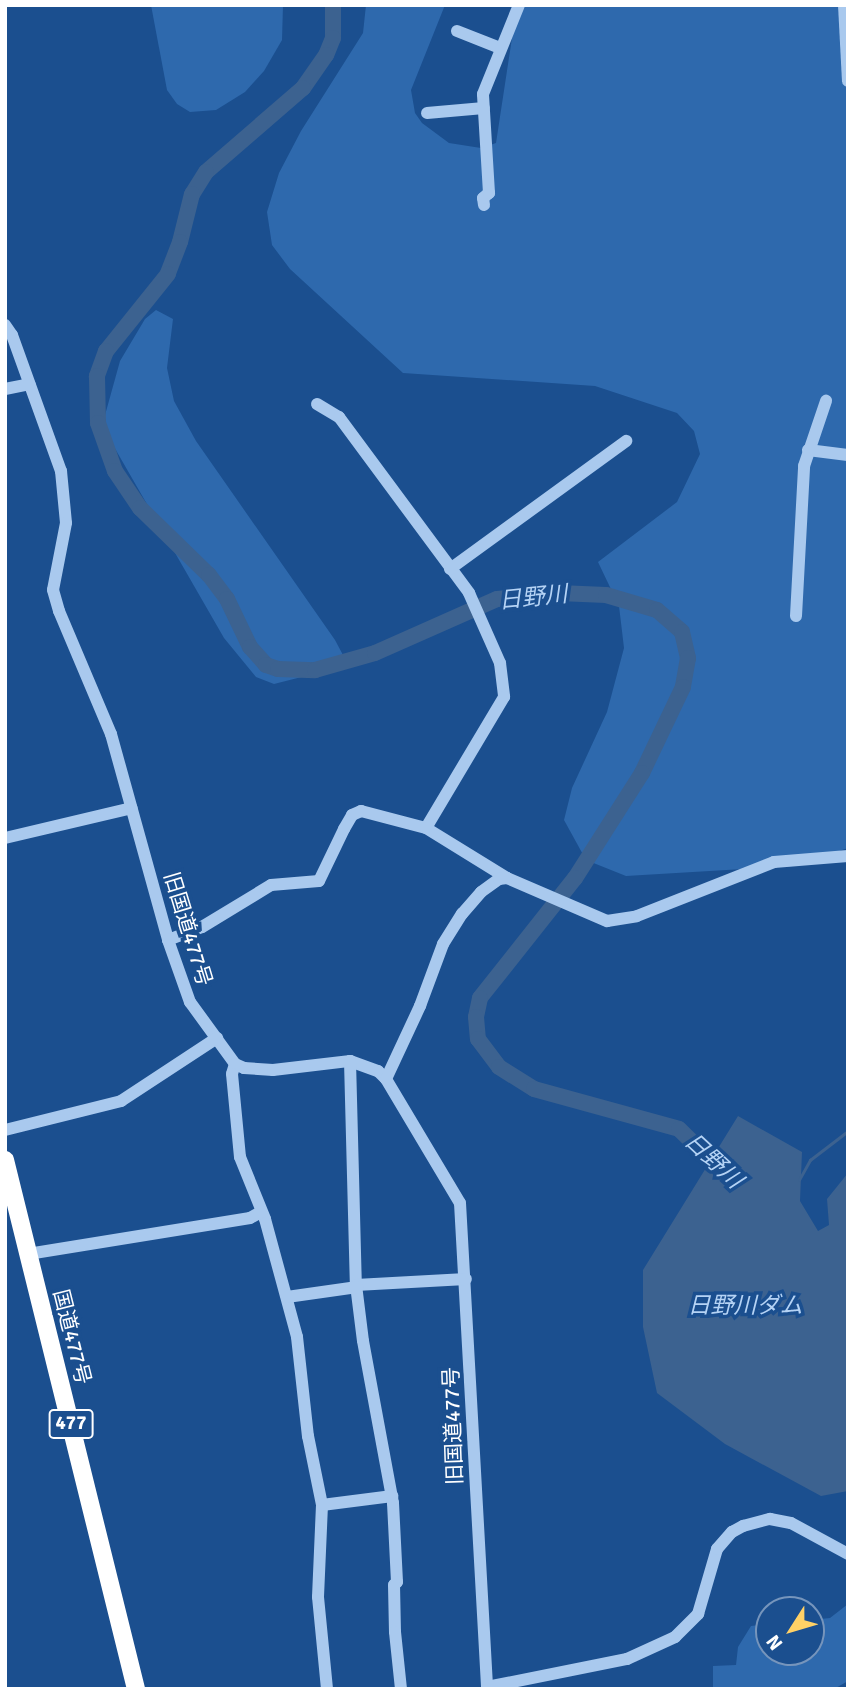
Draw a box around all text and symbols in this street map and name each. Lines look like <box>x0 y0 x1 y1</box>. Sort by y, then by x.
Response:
water label: 日野川 <box>497 581 569 615</box>
street label: 旧国道477号 <box>159 869 217 989</box>
water label: 日野川 <box>678 1127 748 1195</box>
street label: 国道477号 <box>48 1287 96 1387</box>
water label: 日野川ダム <box>688 1292 802 1320</box>
street label: 旧国道477号 <box>438 1367 468 1485</box>
road number: 477 <box>48 1408 94 1440</box>
north arrow <box>755 1596 825 1666</box>
text: N <box>761 1630 788 1655</box>

